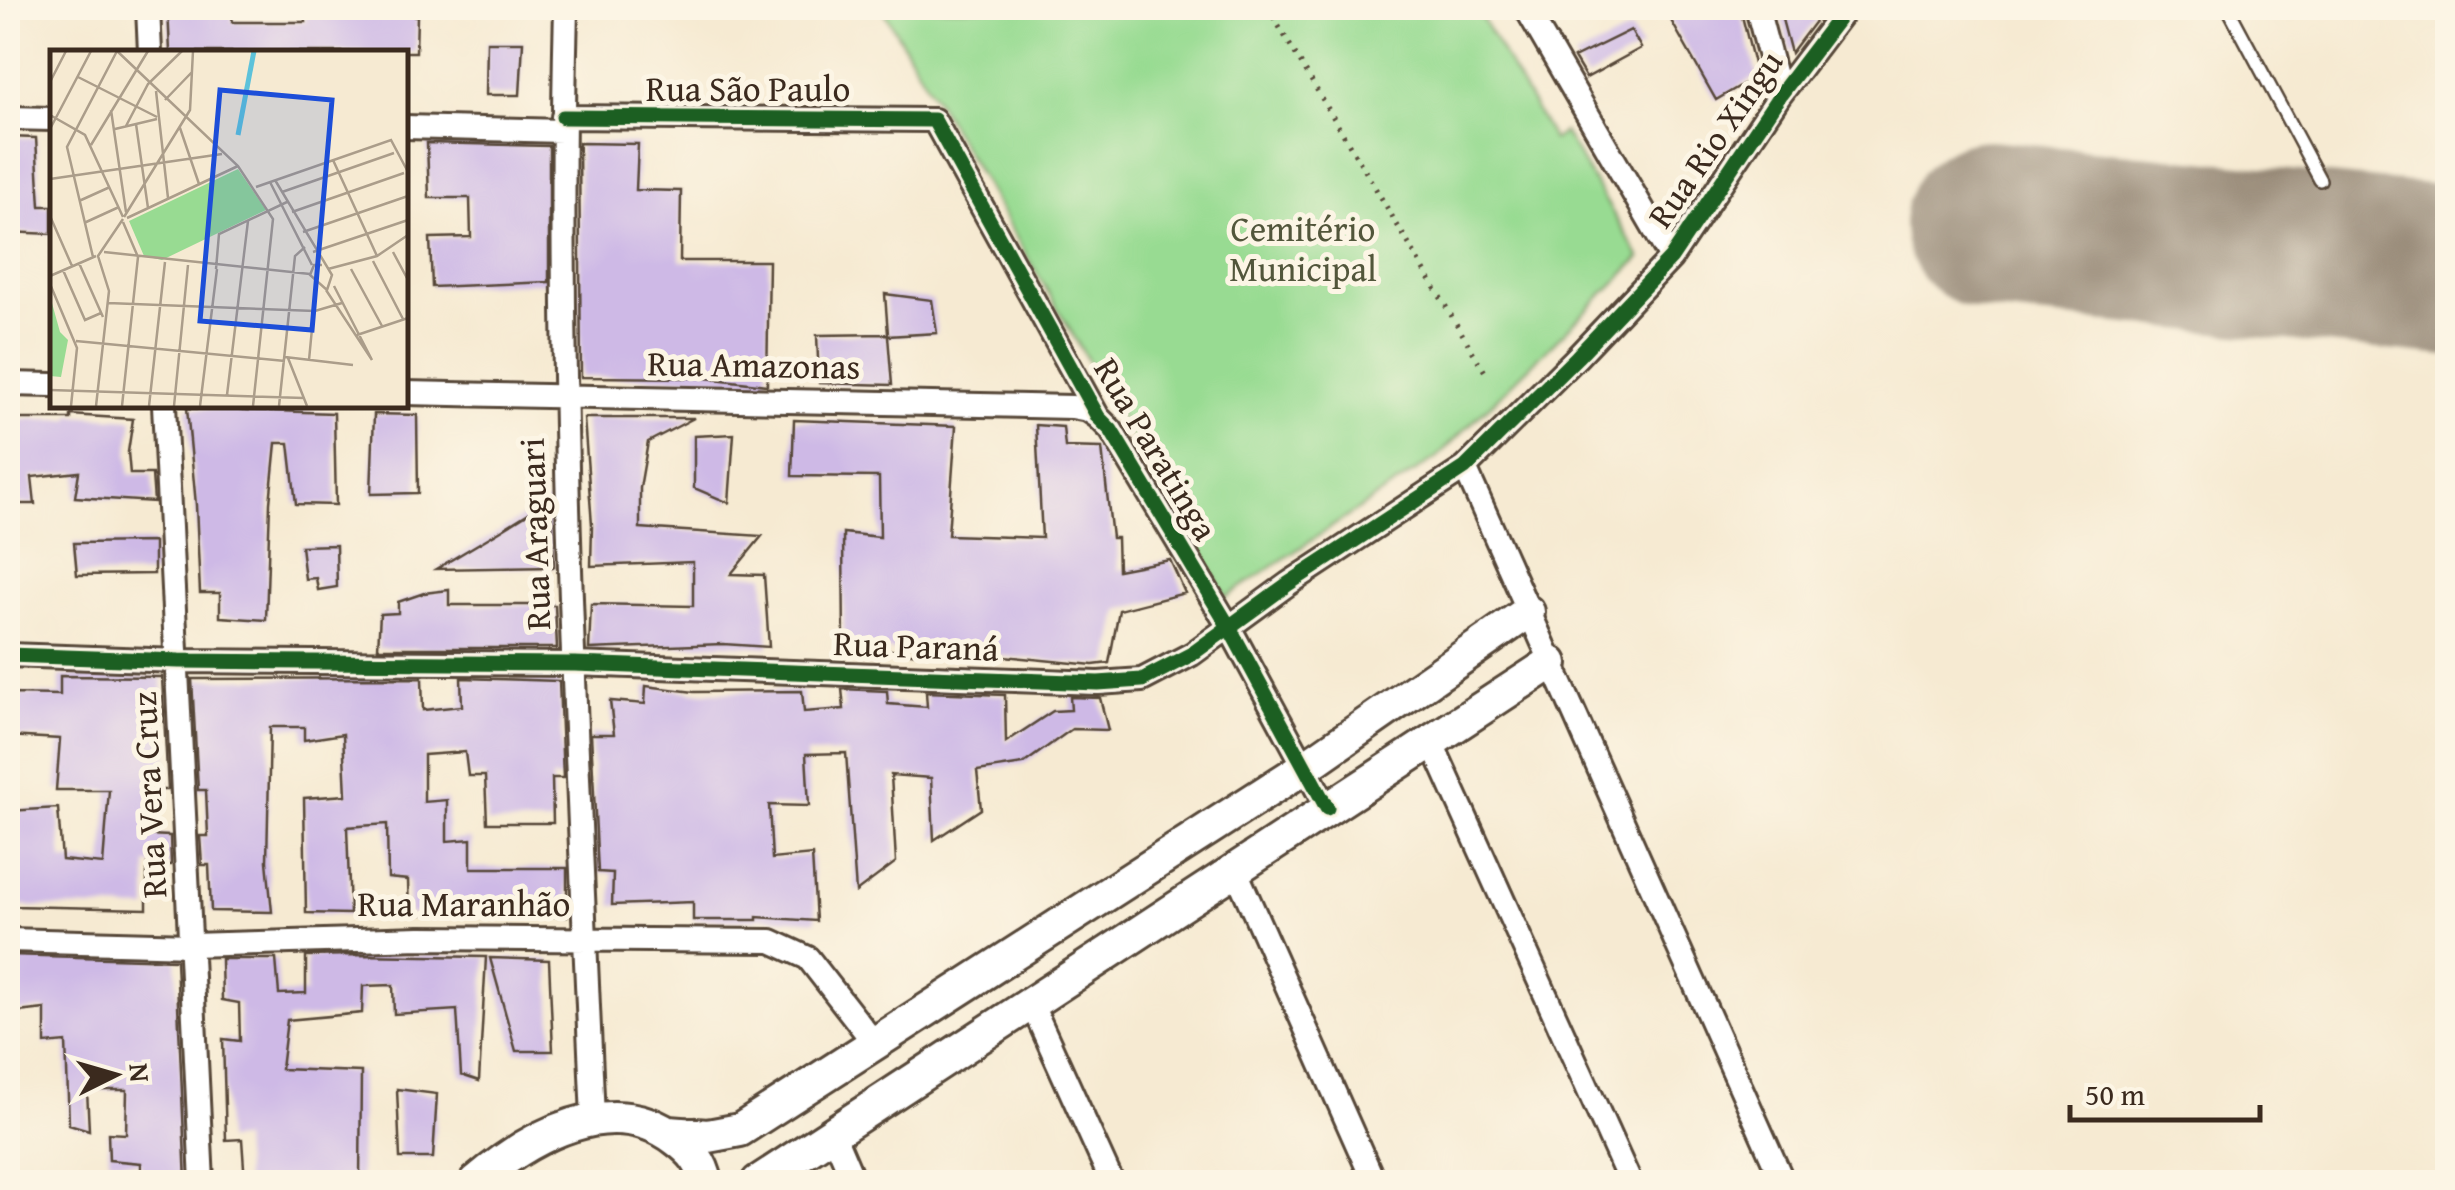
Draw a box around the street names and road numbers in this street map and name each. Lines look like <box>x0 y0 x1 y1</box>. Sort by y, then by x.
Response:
street label: Rua Rio Xingu <box>1635 39 1795 238</box>
street label: Rua São Paulo <box>646 63 850 114</box>
street label: Rua Amazonas <box>647 337 861 392</box>
street label: Rua Paratinga <box>1082 348 1231 550</box>
street label: Rua Araguari <box>506 437 563 631</box>
street label: Rua Paraná <box>832 617 1000 674</box>
street label: Rua Vera Cruz <box>118 691 179 900</box>
street label: Rua Maranhão <box>358 878 570 929</box>

